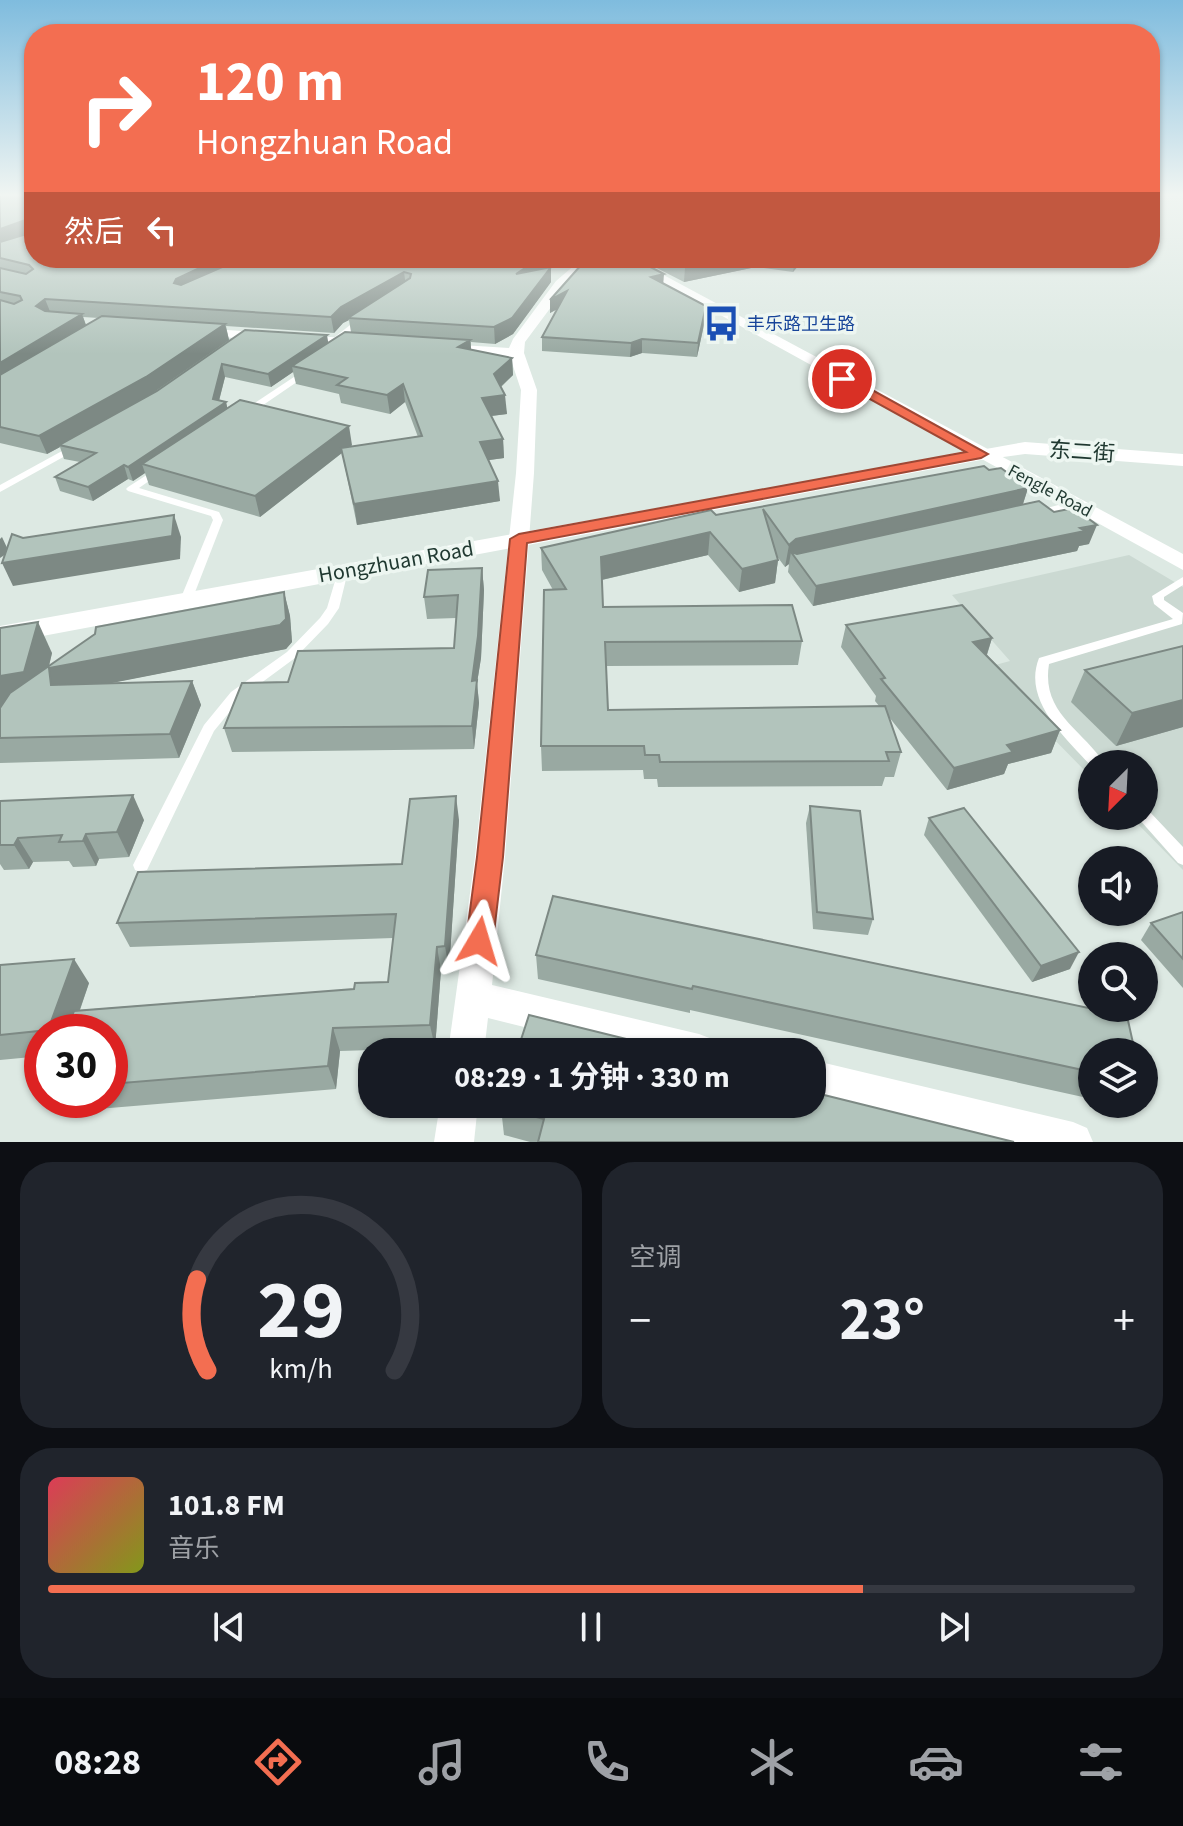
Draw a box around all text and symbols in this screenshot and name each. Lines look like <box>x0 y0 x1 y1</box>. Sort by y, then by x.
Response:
text: 120 m <box>196 43 344 122</box>
icon: right <box>64 56 168 160</box>
text: Hongzhuan Road <box>196 117 453 168</box>
icon: left <box>140 208 184 252</box>
text: 然后 <box>64 211 124 254</box>
bus stop icon: 丰乐路卫生路 <box>702 305 740 343</box>
place label: 丰乐路卫生路 <box>747 312 855 337</box>
pin <box>808 345 876 413</box>
icon: arrive <box>820 357 864 401</box>
street label: 东二街 <box>1048 434 1116 470</box>
street label: Fengle Road <box>1003 458 1097 524</box>
street label: Hongzhuan Road <box>316 533 476 591</box>
north arrow <box>1078 750 1158 830</box>
map controls <box>1078 750 1158 1118</box>
button: sound <box>1078 846 1158 926</box>
position arrow <box>437 899 521 983</box>
button: search <box>1078 942 1158 1022</box>
speed limit sign: 30 <box>24 1014 128 1118</box>
button: layers <box>1078 1038 1158 1118</box>
text: 08:29 · 1 分钟 · 330 m <box>454 1056 730 1099</box>
text: 空调 <box>630 1239 682 1276</box>
text: 29 <box>257 1252 345 1370</box>
text: 23° <box>840 1278 925 1363</box>
text: − <box>630 1290 651 1353</box>
text: + <box>1113 1290 1135 1353</box>
text: km/h <box>269 1349 332 1389</box>
text: 101.8 FM <box>168 1484 285 1527</box>
text: 音乐 <box>168 1530 220 1567</box>
icon: previous <box>207 1605 251 1649</box>
icon: pause <box>569 1605 613 1649</box>
icon: next <box>932 1605 976 1649</box>
icon: directions <box>250 1734 306 1790</box>
icon: music <box>414 1734 470 1790</box>
icon: phone <box>579 1734 635 1790</box>
icon: climate <box>744 1734 800 1790</box>
icon: car <box>908 1734 964 1790</box>
icon: filters <box>1073 1734 1129 1790</box>
text: 08:28 <box>54 1737 141 1788</box>

